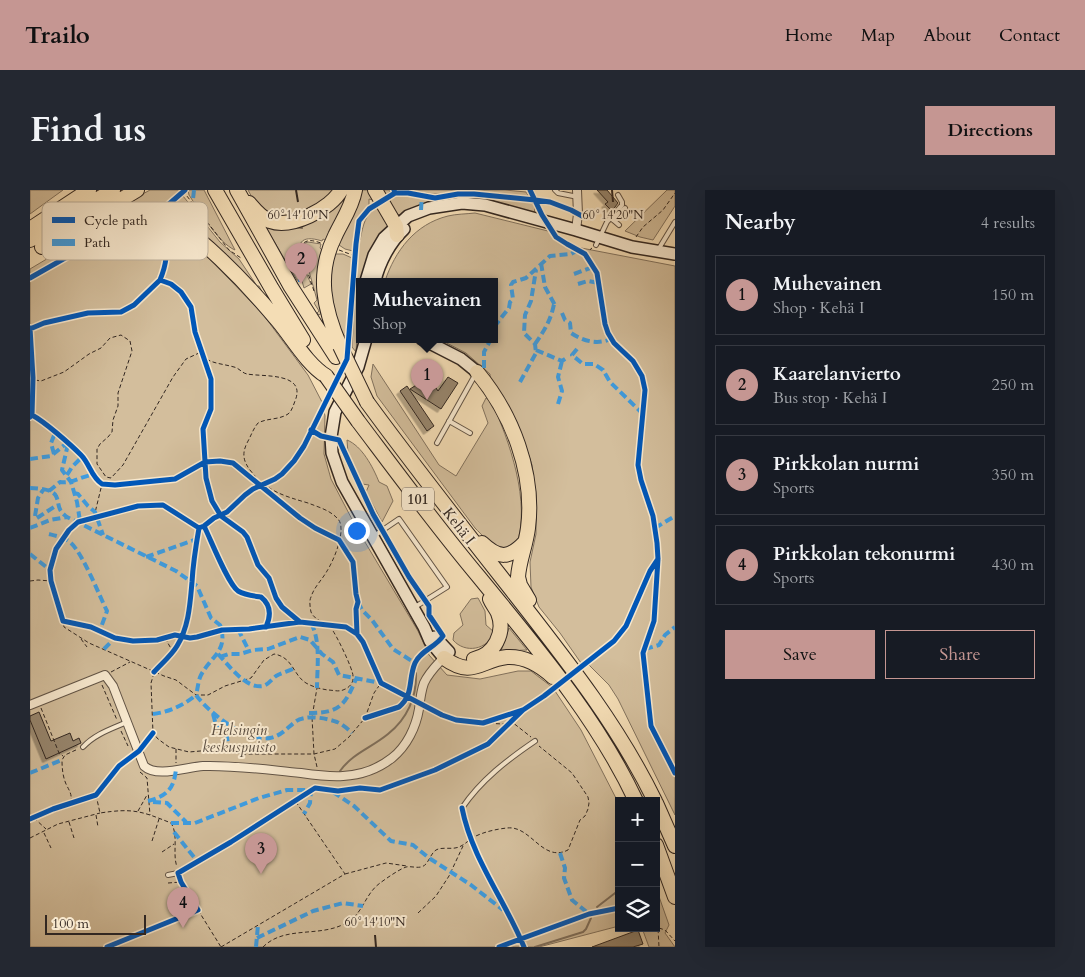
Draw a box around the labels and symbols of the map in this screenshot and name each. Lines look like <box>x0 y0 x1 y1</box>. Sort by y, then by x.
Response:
legend <box>42 202 208 260</box>
text: 60°14'10"N <box>268 207 329 223</box>
text: 60°14'20"N <box>583 207 644 223</box>
text: Cycle path <box>84 211 148 230</box>
text: Path <box>84 233 111 252</box>
pin: 2 <box>285 243 317 284</box>
pin: 1 <box>411 359 443 400</box>
road number: 101 <box>402 488 434 510</box>
street label: Kehä I <box>438 503 480 549</box>
your location <box>344 518 370 544</box>
park label: Helsingin keskuspuisto <box>202 720 276 757</box>
pin: 3 <box>245 833 277 874</box>
pin: 4 <box>167 887 199 928</box>
scale bar <box>45 912 146 935</box>
text: 60°14'10"N <box>345 914 406 930</box>

